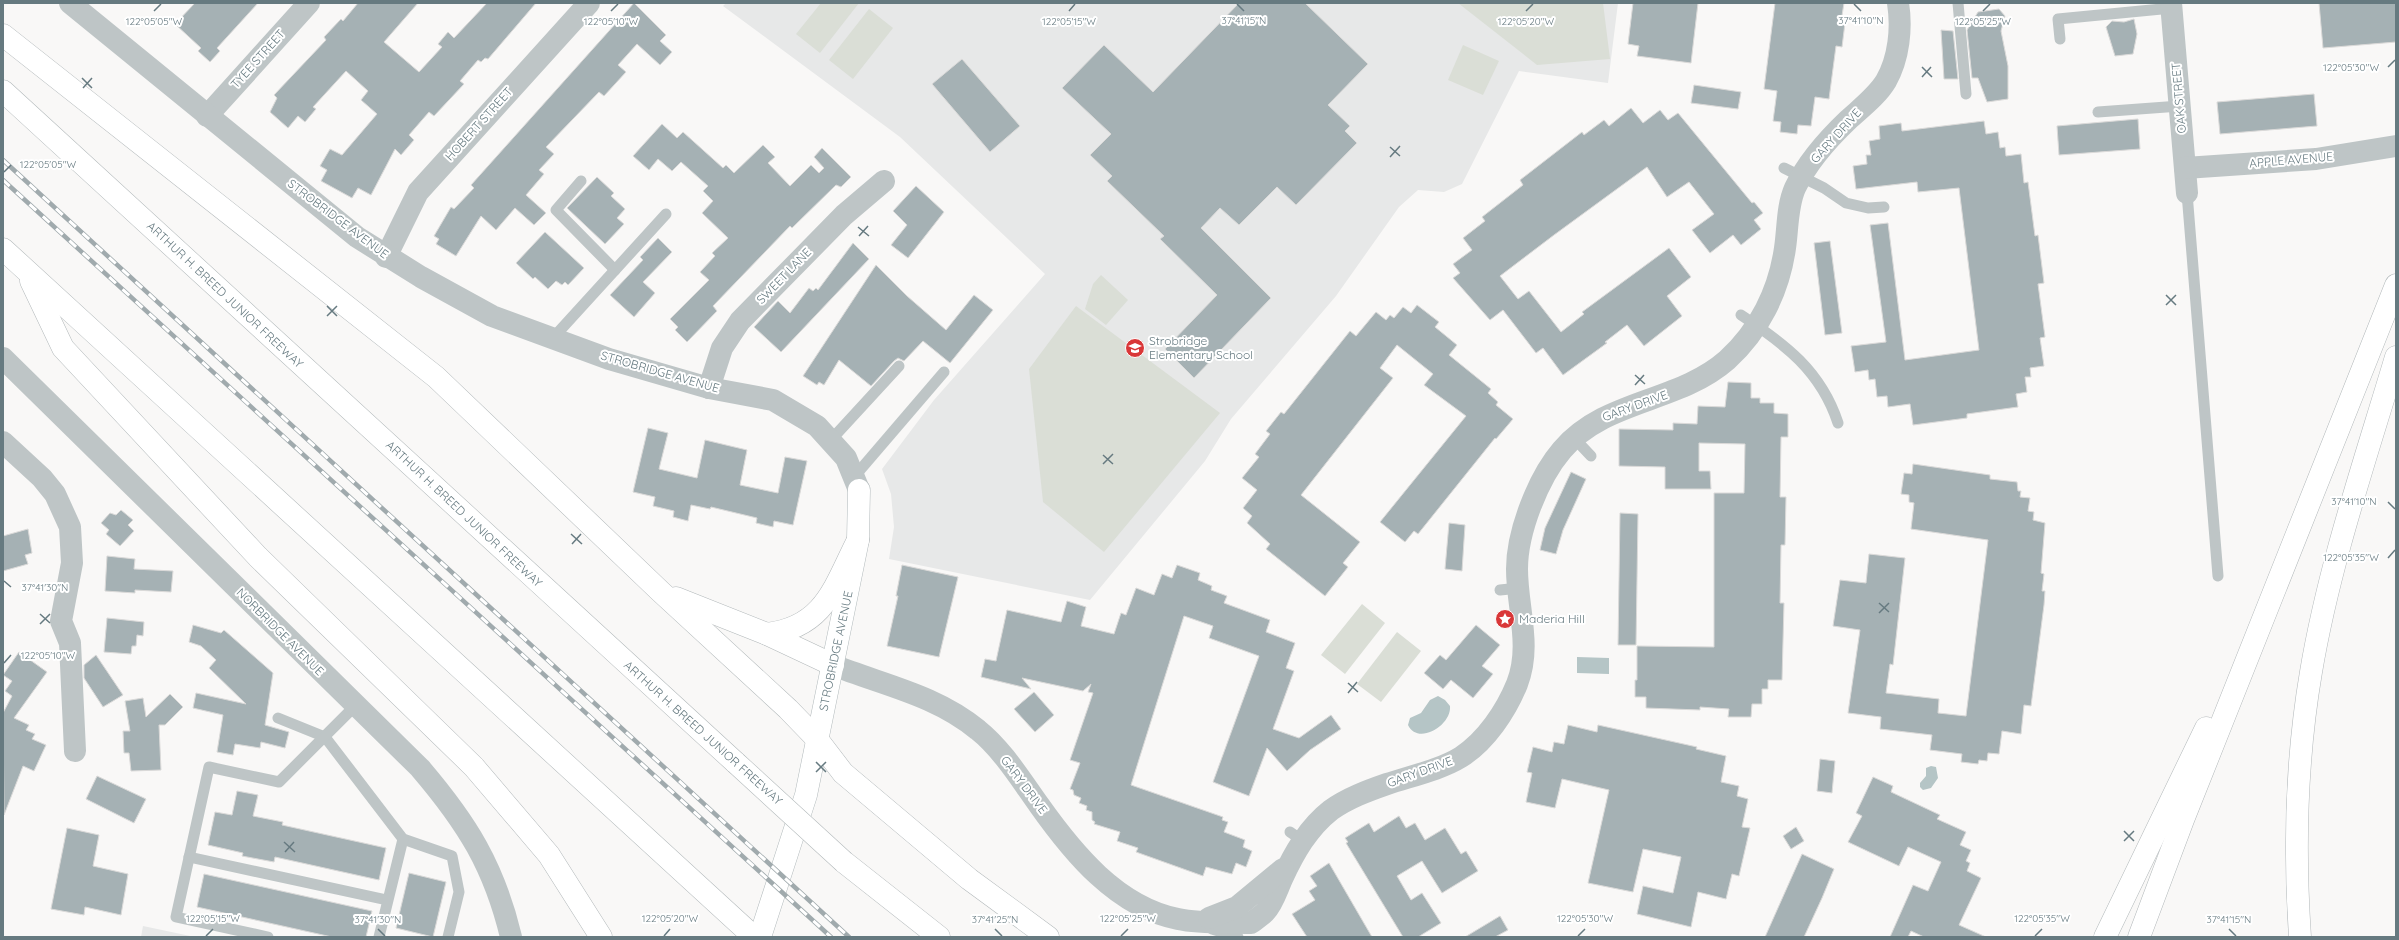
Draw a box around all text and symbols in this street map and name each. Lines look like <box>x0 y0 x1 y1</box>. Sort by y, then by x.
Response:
text: 37°41'15"N <box>1222 14 1266 27</box>
text: 37°41'10"N <box>1838 14 1884 27</box>
text: 122°05'05"W <box>126 15 182 28</box>
text: 122°05'10"W <box>584 15 639 28</box>
text: 122°05'15"W <box>1042 15 1096 28</box>
text: 122°05'20"W <box>1498 15 1555 28</box>
text: 122°05'25"W <box>1955 15 2011 28</box>
street label: TYEE STREET <box>227 26 288 91</box>
text: 122°05'30"W <box>2323 61 2379 74</box>
street label: OAK STREET <box>2168 62 2189 134</box>
street label: HOBERT STREET <box>442 84 516 164</box>
street label: GARY DRIVE <box>1807 105 1864 166</box>
street label: APPLE AVENUE <box>2248 148 2334 171</box>
text: 122°05'05"W <box>20 158 76 171</box>
street label: STROBRIDGE AVENUE <box>285 176 392 262</box>
street label: ARTHUR H. BREED JUNIOR FREEWAY <box>144 218 307 371</box>
street label: SWEET LANE <box>753 244 814 307</box>
place label: Strobridge Elementary School <box>1149 333 1253 362</box>
school or university icon: Strobridge Elementary School <box>1124 337 1146 359</box>
street label: STROBRIDGE AVENUE <box>599 347 721 396</box>
street label: GARY DRIVE <box>1600 387 1670 424</box>
street label: ARTHUR H. BREED JUNIOR FREEWAY <box>383 437 546 590</box>
text: 37°41'10"N <box>2331 495 2377 508</box>
text: 122°05'35"W <box>2323 551 2379 564</box>
text: 37°41'30"N <box>22 581 68 594</box>
street label: NORBRIDGE AVENUE <box>234 585 327 679</box>
street label: STROBRIDGE AVENUE <box>815 589 856 712</box>
place icon: Maderia Hill <box>1494 608 1516 630</box>
place label: Maderia Hill <box>1519 611 1585 626</box>
text: 122°05'10"W <box>21 649 76 662</box>
street label: ARTHUR H. BREED JUNIOR FREEWAY <box>621 657 786 808</box>
street label: GARY DRIVE <box>998 753 1051 817</box>
street label: GARY DRIVE <box>1385 753 1455 790</box>
text: 122°05'15"W <box>186 912 240 925</box>
text: 122°05'20"W <box>642 912 699 925</box>
text: 122°05'25"W <box>1100 912 1156 925</box>
text: 122°05'30"W <box>1557 912 1613 925</box>
text: 122°05'35"W <box>2014 912 2070 925</box>
text: 37°41'30"N <box>355 913 401 926</box>
text: 37°41'25"N <box>972 913 1018 926</box>
text: 37°41'15"N <box>2207 913 2251 926</box>

